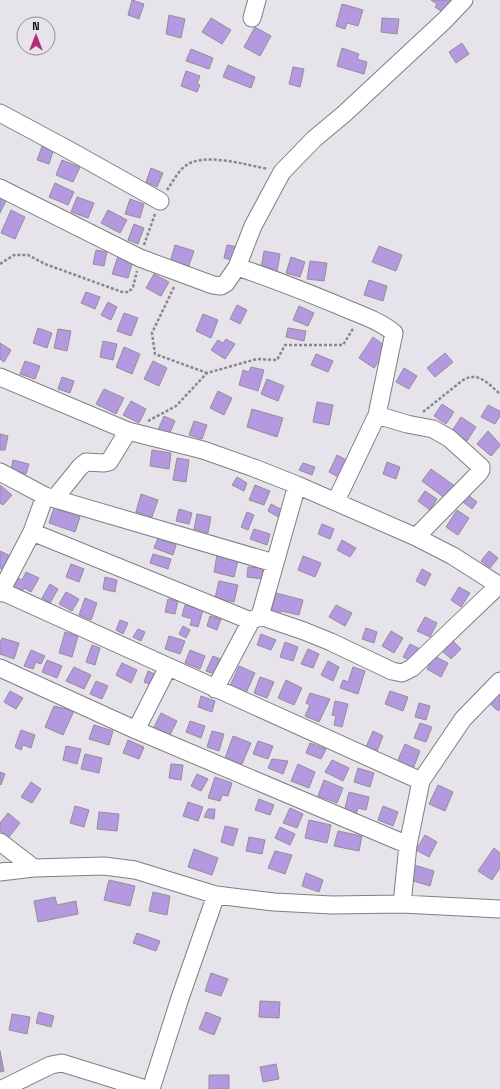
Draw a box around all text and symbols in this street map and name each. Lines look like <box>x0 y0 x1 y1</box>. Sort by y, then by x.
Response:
north arrow <box>16 16 56 56</box>
text: N <box>32 19 40 33</box>

